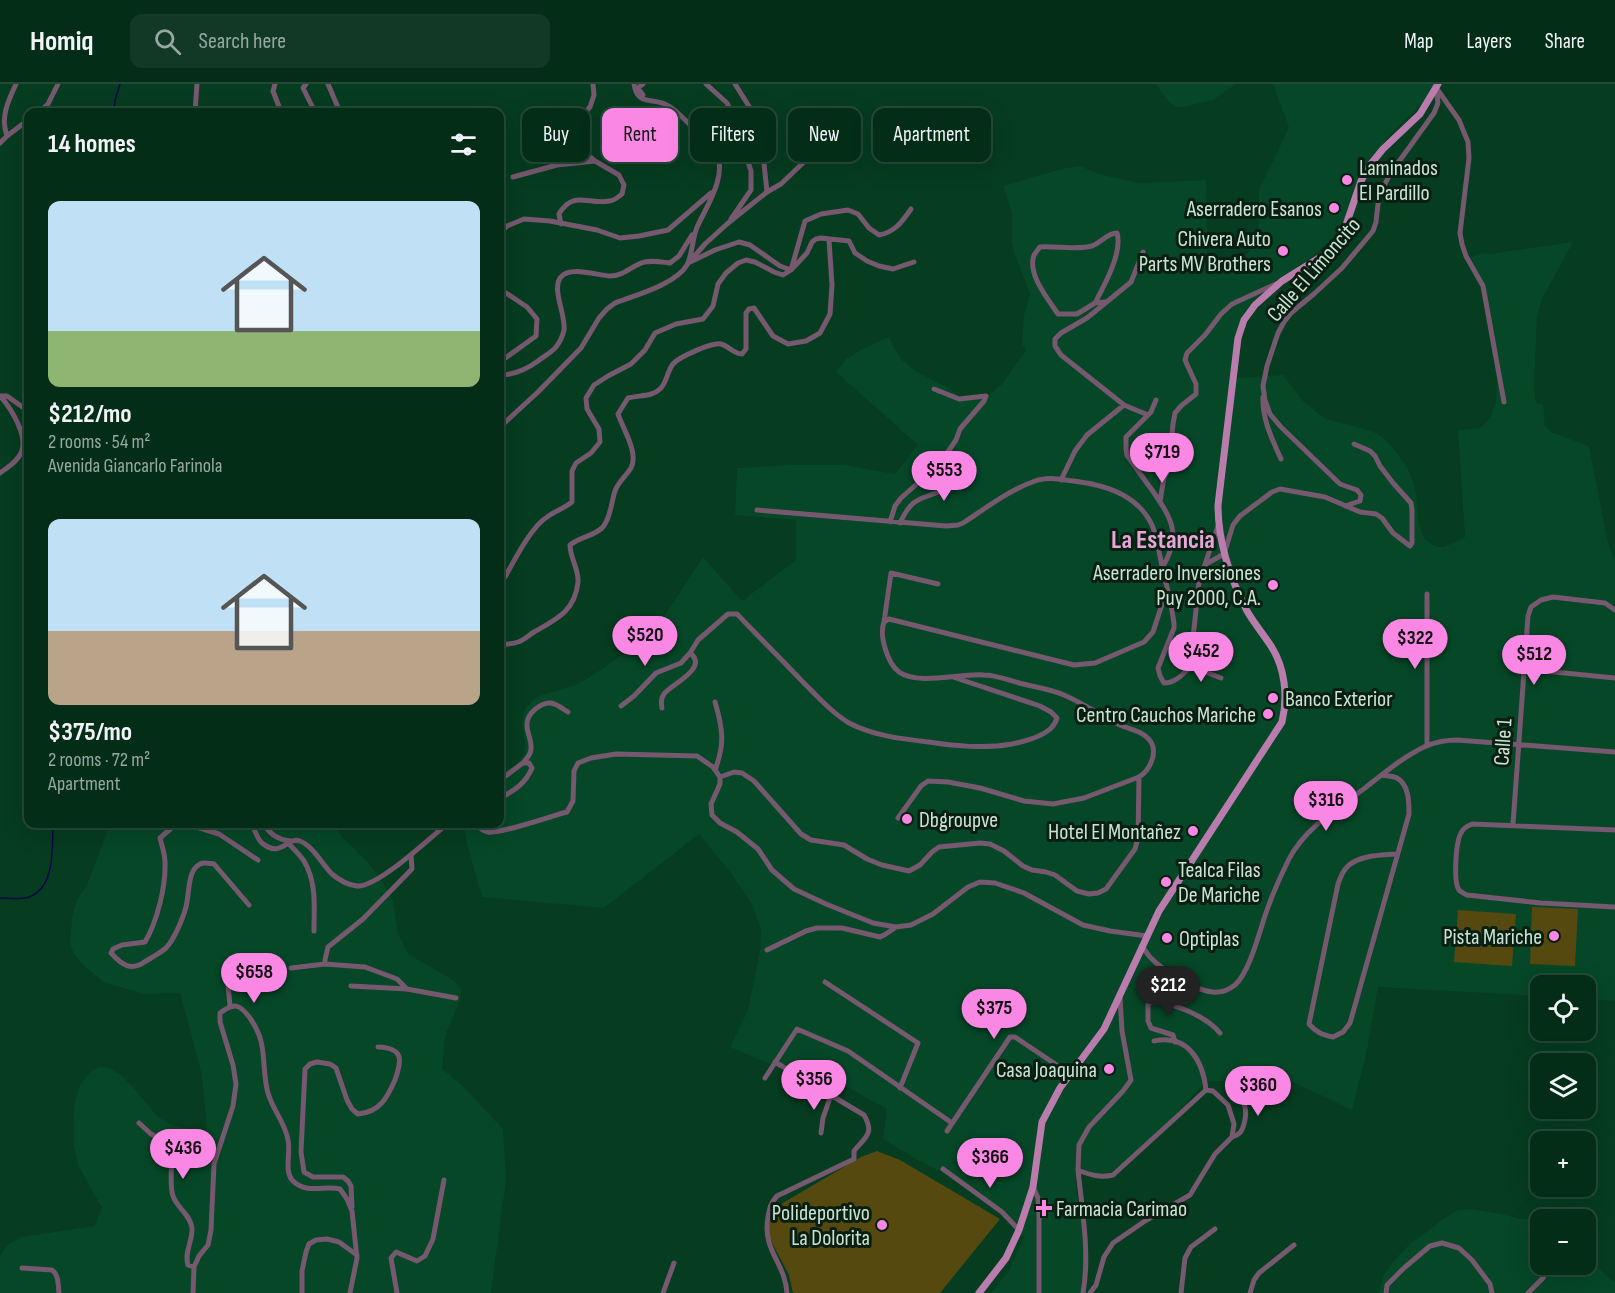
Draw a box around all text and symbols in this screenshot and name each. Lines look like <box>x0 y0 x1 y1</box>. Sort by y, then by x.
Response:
search box <box>130 14 550 68</box>
text: Homiq <box>30 25 94 58</box>
icon: search <box>151 25 184 58</box>
text: Search here <box>199 28 286 55</box>
text: Map <box>1404 29 1433 54</box>
text: Layers <box>1466 29 1512 54</box>
text: Share <box>1545 29 1585 54</box>
chip: Buy <box>522 108 590 162</box>
chip: Rent <box>602 108 678 162</box>
chip: Filters <box>690 108 776 162</box>
chip: New <box>788 108 861 162</box>
chip: Apartment <box>873 108 991 162</box>
icon: filters <box>447 128 480 161</box>
text: 14 homes <box>48 129 136 160</box>
place label: Laminados El Pardillo <box>1359 155 1438 207</box>
marker: Laminados El Pardillo <box>1340 173 1354 187</box>
place label: Aserradero Esanos <box>1186 196 1322 223</box>
marker: Aserradero Esanos <box>1327 201 1341 215</box>
street label: Calle El Limoncito <box>1261 212 1367 328</box>
place label: Chivera Auto Parts MV Brothers <box>1139 226 1271 278</box>
icon: home <box>210 240 318 348</box>
marker: Chivera Auto Parts MV Brothers <box>1276 244 1290 258</box>
text: $212/mo <box>48 399 132 430</box>
text: 2 rooms · 54 m² <box>48 430 150 454</box>
pin: $719 <box>1126 433 1198 484</box>
text: $719 <box>1144 440 1180 464</box>
pin: $553 <box>908 451 980 502</box>
text: Avenida Giancarlo Farinola <box>48 454 222 478</box>
text: $553 <box>926 458 962 482</box>
district label: La Estancia <box>1111 525 1215 556</box>
icon: home <box>210 558 318 666</box>
place label: Aserradero Inversiones Puy 2000, C.A. <box>1092 560 1261 612</box>
marker: Aserradero Inversiones Puy 2000, C.A. <box>1266 578 1280 592</box>
pin: $520 <box>609 616 681 667</box>
pin: $322 <box>1379 619 1451 670</box>
text: $520 <box>626 623 664 647</box>
text: $322 <box>1397 626 1433 650</box>
pin: $452 <box>1165 632 1237 683</box>
pin: $512 <box>1498 635 1570 686</box>
text: $452 <box>1182 639 1220 663</box>
text: $512 <box>1516 642 1552 666</box>
place label: Banco Exterior <box>1285 686 1393 713</box>
marker: Banco Exterior <box>1266 691 1280 705</box>
place label: Centro Cauchos Mariche <box>1076 702 1256 729</box>
marker: Centro Cauchos Mariche <box>1261 707 1275 721</box>
text: $375/mo <box>48 717 132 748</box>
street label: Calle 1 <box>1488 717 1519 766</box>
text: 2 rooms · 72 m² <box>48 748 150 772</box>
text: Apartment <box>48 772 121 796</box>
pin: $316 <box>1290 781 1362 832</box>
text: $316 <box>1308 788 1344 812</box>
place label: Dbgroupve <box>919 807 998 834</box>
marker: Dbgroupve <box>900 812 914 826</box>
place label: Hotel El Montañez <box>1048 819 1181 846</box>
marker: Hotel El Montañez <box>1186 824 1200 838</box>
place label: Tealca Filas De Mariche <box>1178 857 1261 909</box>
marker: Tealca Filas De Mariche <box>1159 875 1173 889</box>
place label: Pista Mariche <box>1443 924 1542 951</box>
place label: Optiplas <box>1179 926 1239 953</box>
marker: Pista Mariche <box>1547 929 1561 943</box>
marker: Optiplas <box>1160 931 1174 945</box>
pin: $658 <box>218 953 290 1004</box>
text: $658 <box>235 960 273 984</box>
pin: $212 <box>1132 966 1204 1017</box>
text: $212 <box>1150 973 1186 997</box>
map controls <box>1530 975 1596 1275</box>
button: locate <box>1530 975 1596 1041</box>
pin: $375 <box>958 989 1030 1040</box>
text: $375 <box>976 996 1012 1020</box>
button: layers <box>1530 1053 1596 1119</box>
place label: Casa Joaquina <box>996 1057 1097 1084</box>
pin: $356 <box>778 1060 850 1111</box>
marker: Casa Joaquina <box>1102 1062 1116 1076</box>
pin: $360 <box>1222 1066 1294 1117</box>
text: $356 <box>795 1067 833 1091</box>
text: $360 <box>1239 1073 1277 1097</box>
pin: $436 <box>147 1129 219 1180</box>
button: + <box>1530 1131 1596 1197</box>
text: $436 <box>164 1136 202 1160</box>
pin: $366 <box>954 1138 1026 1189</box>
text: $366 <box>971 1145 1009 1169</box>
place label: Farmacia Carimao <box>1056 1196 1187 1223</box>
place label: Polideportivo La Dolorita <box>772 1200 870 1252</box>
marker: Farmacia Carimao <box>1037 1201 1051 1215</box>
button: − <box>1530 1209 1596 1275</box>
marker: Polideportivo La Dolorita <box>875 1218 889 1232</box>

